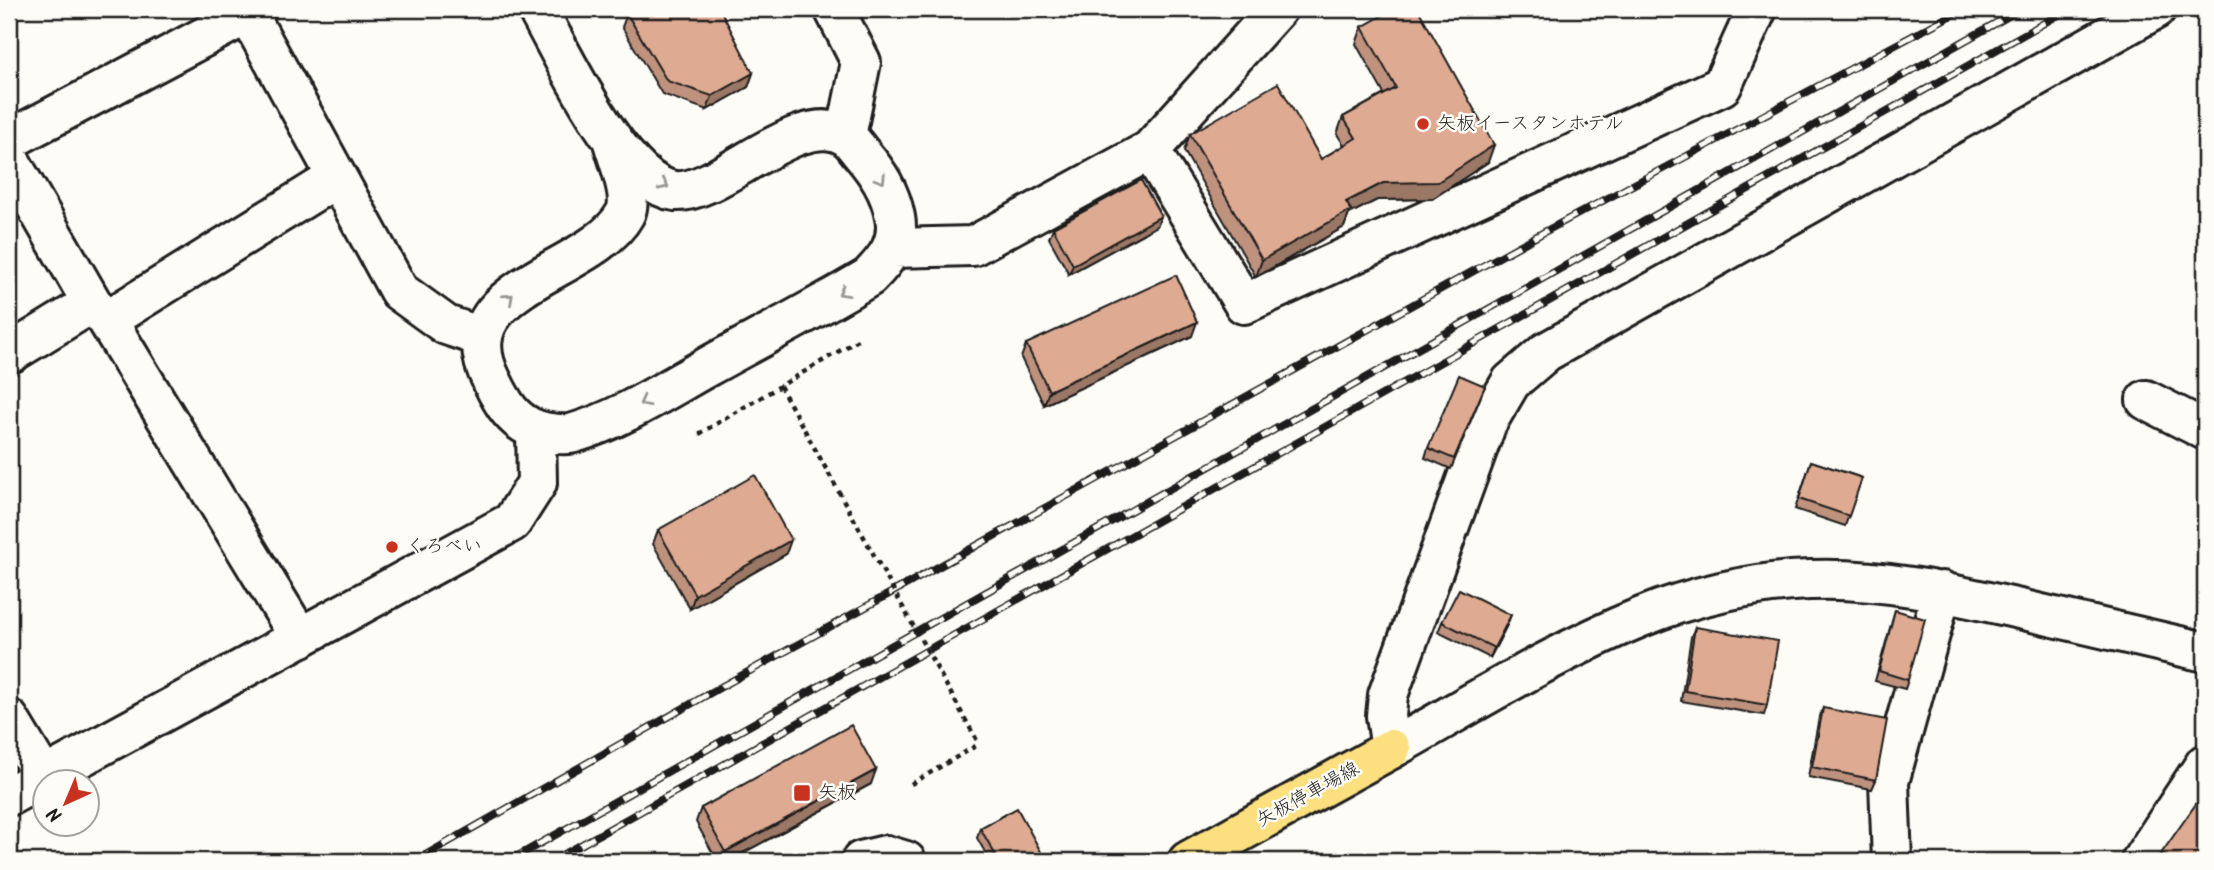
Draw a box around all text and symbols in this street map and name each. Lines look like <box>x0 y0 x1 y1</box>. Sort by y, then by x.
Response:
place label: 矢板イースタンホテル <box>1437 109 1624 139</box>
marker: 矢板イースタンホテル <box>1415 116 1431 132</box>
one-way arrow <box>873 172 886 185</box>
one-way arrow <box>657 177 669 191</box>
one-way arrow <box>838 284 850 297</box>
one-way arrow <box>501 294 514 306</box>
one-way arrow <box>638 394 651 407</box>
place label: くろべい <box>406 532 482 562</box>
marker: くろべい <box>384 539 400 555</box>
street label: 矢板停車場線 <box>1251 754 1365 836</box>
north arrow <box>32 768 102 838</box>
place label: 矢板 <box>818 778 856 808</box>
marker: 矢板 <box>792 783 812 803</box>
text: N <box>41 799 70 829</box>

